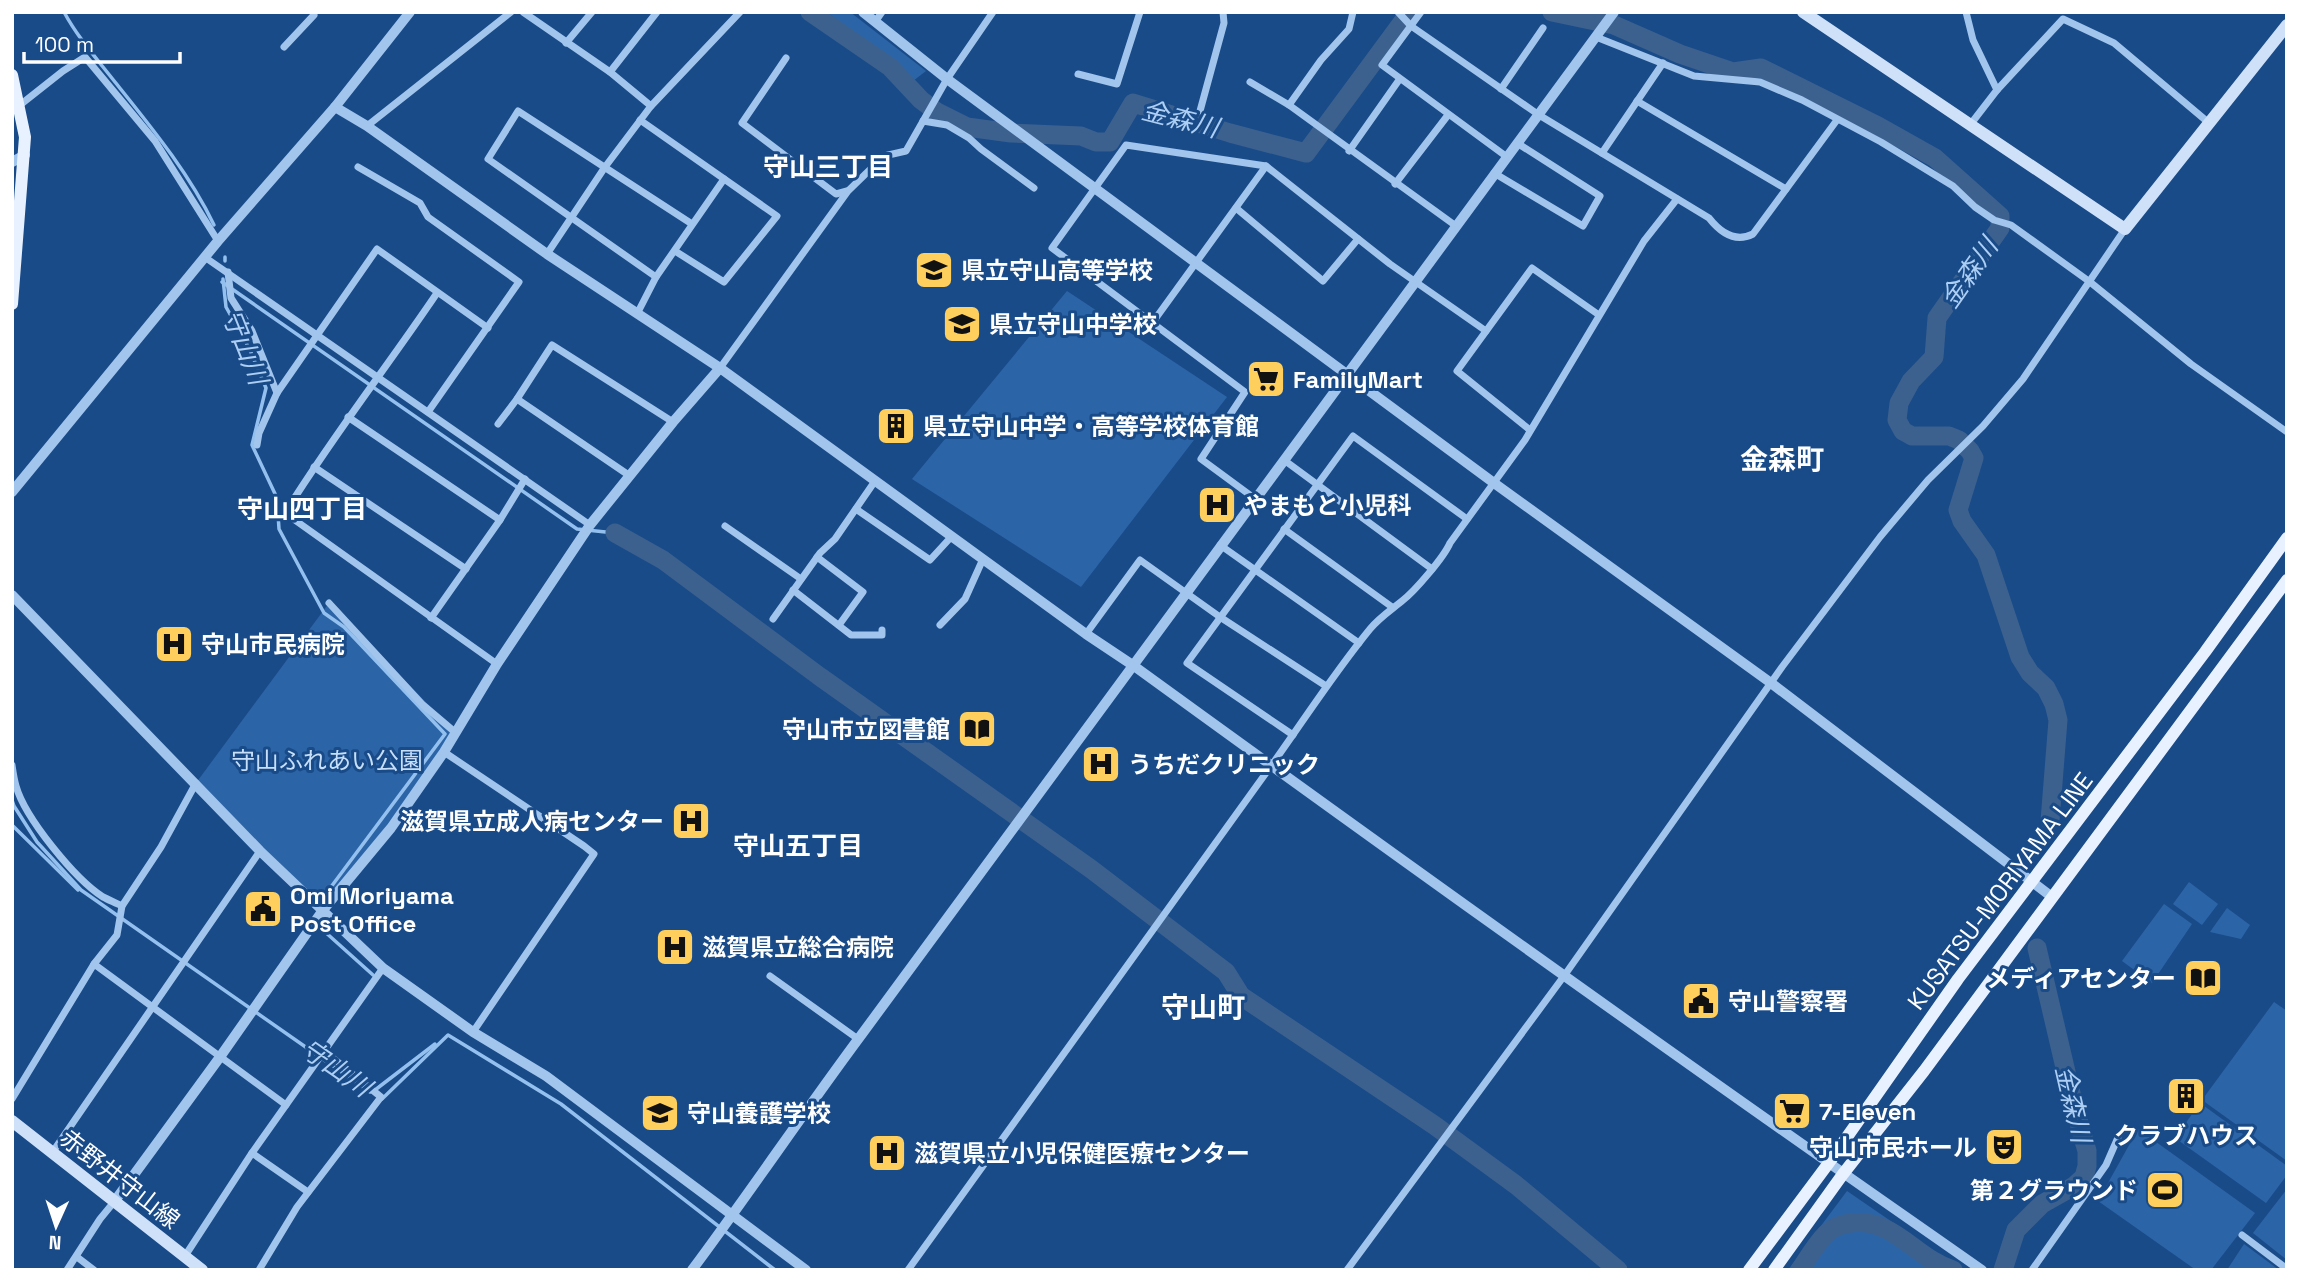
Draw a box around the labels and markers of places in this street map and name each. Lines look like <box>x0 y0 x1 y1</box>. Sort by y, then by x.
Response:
school or university icon: 県立守山高等学校 <box>913 249 955 291</box>
place label: 県立守山高等学校 <box>961 255 1153 286</box>
school or university icon: 県立守山中学校 <box>941 303 983 345</box>
place label: 県立守山中学校 <box>989 309 1157 340</box>
supermarket icon: FamilyMart <box>1245 358 1287 400</box>
place label: FamilyMart <box>1293 364 1423 395</box>
building icon: 県立守山中学・高等学校体育館 <box>875 405 917 447</box>
place label: 県立守山中学・高等学校体育館 <box>923 411 1259 442</box>
hospital icon: やまもと小児科 <box>1196 484 1238 526</box>
place label: やまもと小児科 <box>1244 490 1412 521</box>
hospital icon: 守山市民病院 <box>153 623 195 665</box>
place label: 守山市民病院 <box>201 629 345 660</box>
library icon: 守山市立図書館 <box>956 708 998 750</box>
place label: 守山市立図書館 <box>782 714 950 745</box>
hospital icon: うちだクリニック <box>1080 743 1122 785</box>
place label: うちだクリニック <box>1128 749 1320 780</box>
hospital icon: 滋賀県立成人病センター <box>670 800 712 842</box>
place label: 滋賀県立成人病センター <box>400 806 664 837</box>
place label: Omi Moriyama Post Office <box>290 880 454 939</box>
public building icon: Omi Moriyama Post Office <box>242 888 284 930</box>
hospital icon: 滋賀県立総合病院 <box>654 926 696 968</box>
place label: 滋賀県立総合病院 <box>702 932 894 963</box>
library icon: メディアセンター <box>2182 957 2224 999</box>
place label: メディアセンター <box>1986 963 2176 994</box>
public building icon: 守山警察署 <box>1680 980 1722 1022</box>
place label: 守山警察署 <box>1728 986 1848 1017</box>
building icon: クラブハウス <box>2165 1075 2207 1117</box>
supermarket icon: 7-Eleven <box>1771 1090 1813 1132</box>
school or university icon: 守山養護学校 <box>639 1092 681 1134</box>
place label: 7-Eleven <box>1819 1096 1916 1127</box>
place label: 守山養護学校 <box>687 1098 831 1129</box>
place label: クラブハウス <box>2114 1120 2258 1151</box>
theatre icon: 守山市民ホール <box>1983 1126 2025 1168</box>
hospital icon: 滋賀県立小児保健医療センター <box>866 1132 908 1174</box>
place label: 守山市民ホール <box>1809 1132 1977 1163</box>
place label: 滋賀県立小児保健医療センター <box>914 1138 1250 1169</box>
sports icon: 第２グラウンド <box>2144 1169 2186 1211</box>
place label: 第２グラウンド <box>1970 1175 2138 1206</box>

